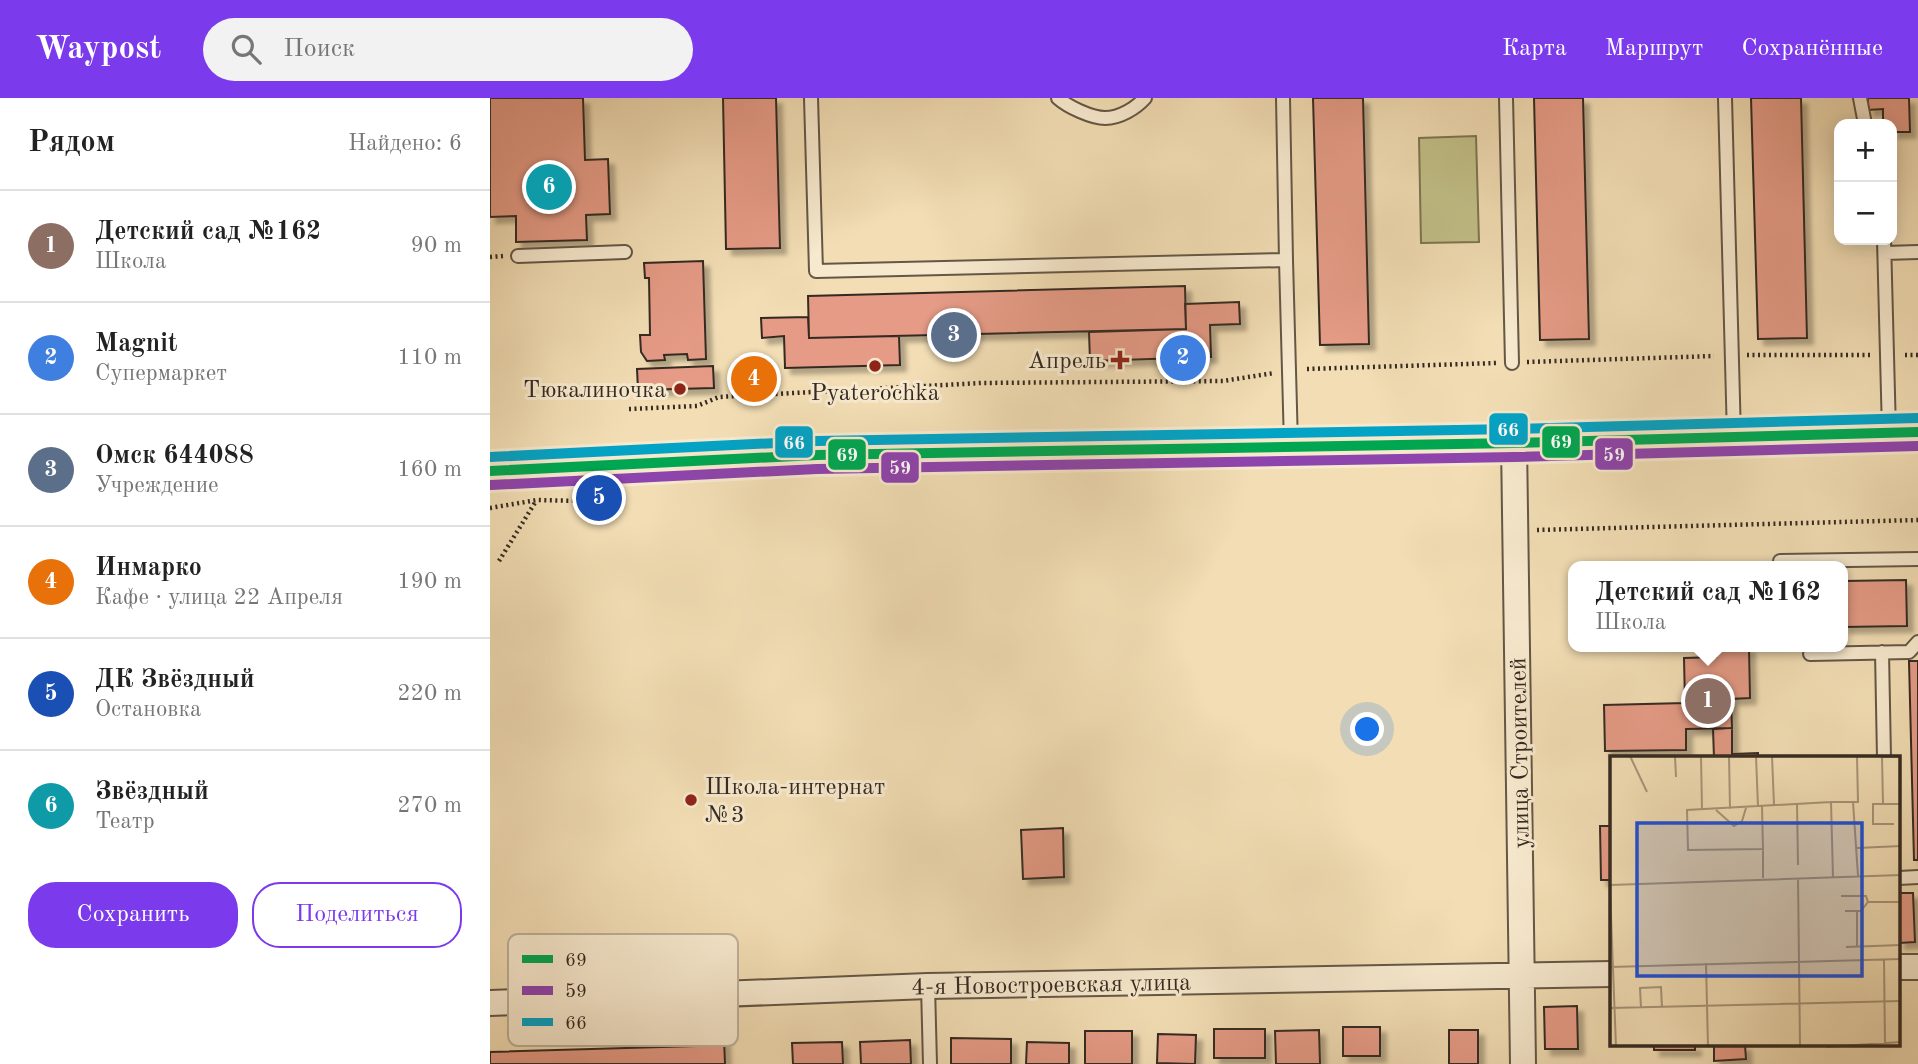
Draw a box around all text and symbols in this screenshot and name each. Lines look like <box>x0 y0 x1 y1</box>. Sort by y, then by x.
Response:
search box <box>203 18 693 81</box>
icon: search <box>227 30 265 68</box>
text: Waypost <box>35 33 161 66</box>
text: Поиск <box>283 36 355 62</box>
text: Карта <box>1502 37 1567 61</box>
text: Маршрут <box>1605 37 1703 61</box>
text: Сохранённые <box>1741 37 1883 61</box>
map controls <box>1834 119 1897 245</box>
button: + <box>1834 119 1897 182</box>
text: Рядом <box>28 128 115 158</box>
text: Найдено: 6 <box>348 132 462 155</box>
pin: 6 <box>526 161 572 213</box>
button: − <box>1834 182 1897 245</box>
text: Детский сад №162 <box>95 219 321 245</box>
text: 1 <box>44 234 58 257</box>
text: 90 m <box>411 234 462 257</box>
text: Школа <box>95 250 166 273</box>
pin: 3 <box>931 309 977 361</box>
text: Magnit <box>95 331 177 357</box>
pin: 2 <box>1160 332 1206 384</box>
text: 2 <box>44 346 58 369</box>
text: 110 m <box>397 346 462 369</box>
place label: Апрель <box>1028 350 1106 374</box>
marker: Апрель <box>1112 352 1128 368</box>
pin: 4 <box>731 353 777 405</box>
marker: Pyaterochka <box>867 358 883 374</box>
text: Супермаркет <box>95 362 227 385</box>
place label: Тюкалиночка <box>523 379 666 403</box>
marker: Тюкалиночка <box>672 381 688 397</box>
place label: Pyaterochka <box>810 382 940 406</box>
line badge: 66 <box>1488 412 1529 446</box>
text: 66 <box>1497 422 1519 441</box>
line badge: 66 <box>774 425 814 459</box>
line badge: 69 <box>1541 425 1581 459</box>
text: 69 <box>1550 434 1572 453</box>
text: 66 <box>783 435 805 454</box>
line badge: 59 <box>1594 437 1634 471</box>
line badge: 69 <box>827 438 867 471</box>
text: Омск 644088 <box>95 443 254 469</box>
text: 69 <box>836 447 858 466</box>
text: 59 <box>1603 447 1625 466</box>
line badge: 59 <box>880 451 920 484</box>
text: 3 <box>44 458 58 481</box>
text: 160 m <box>397 458 462 481</box>
text: 59 <box>889 460 911 479</box>
pin: 5 <box>576 472 622 524</box>
text: Учреждение <box>95 474 219 497</box>
text: Инмарко <box>95 555 202 581</box>
popup <box>1568 561 1848 652</box>
text: 4 <box>44 570 58 593</box>
text: 190 m <box>397 570 462 593</box>
text: Детский сад №162 <box>1595 580 1821 606</box>
text: Кафе · улица 22 Апреля <box>95 586 343 609</box>
text: Школа <box>1595 611 1666 634</box>
street label: улица Строителей <box>1507 657 1535 849</box>
text: ДК Звёздный <box>95 667 255 693</box>
pin: 1 <box>1685 675 1731 727</box>
text: 5 <box>44 682 58 705</box>
text: 220 m <box>397 682 462 705</box>
text: Остановка <box>95 698 201 721</box>
your location <box>1350 712 1384 746</box>
inset map <box>1610 756 1900 1046</box>
place label: Школа-интернат №3 <box>705 776 885 828</box>
text: Звёздный <box>95 779 209 805</box>
marker: Школа-интернат №3 <box>683 792 699 808</box>
text: 6 <box>44 794 58 817</box>
text: 270 m <box>397 794 462 817</box>
text: Театр <box>95 810 155 833</box>
button: Сохранить <box>28 882 238 948</box>
button: Поделиться <box>252 882 462 948</box>
legend <box>508 934 738 1046</box>
text: 69 <box>565 952 587 971</box>
street label: 4-я Новостроевская улица <box>911 972 1191 1000</box>
text: 59 <box>565 983 587 1002</box>
text: 66 <box>565 1015 587 1034</box>

